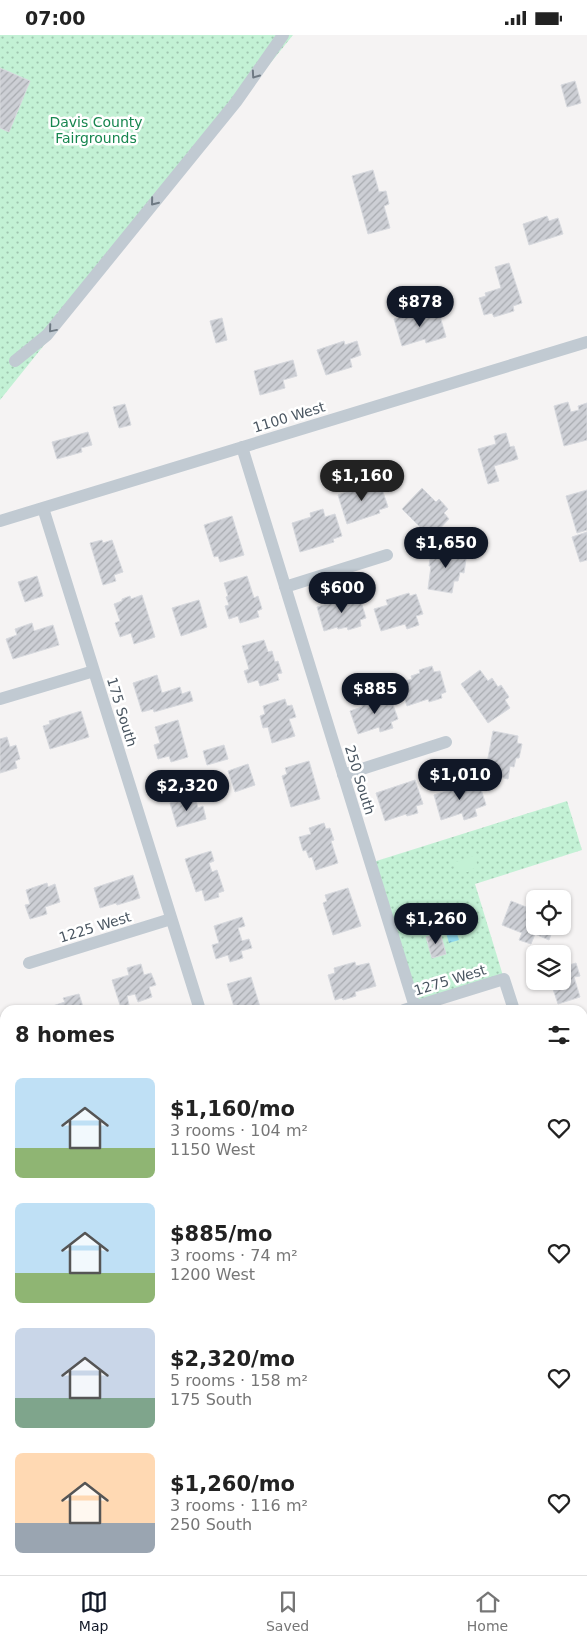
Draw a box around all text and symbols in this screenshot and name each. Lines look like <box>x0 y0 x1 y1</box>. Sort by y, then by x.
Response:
text: 07:00 <box>25 7 85 29</box>
one-way arrow <box>252 69 261 79</box>
park label: Davis County Fairgrounds <box>49 114 143 146</box>
one-way arrow <box>151 197 160 206</box>
pin: $878 <box>390 285 450 328</box>
text: $878 <box>398 292 442 311</box>
one-way arrow <box>48 323 57 332</box>
street label: 1100 West <box>251 398 327 436</box>
pin: $1,160 <box>321 459 403 502</box>
text: $1,160 <box>331 466 393 485</box>
pin: $1,650 <box>405 527 487 569</box>
text: $1,650 <box>415 533 477 552</box>
pin: $600 <box>312 571 372 614</box>
text: $600 <box>320 578 364 597</box>
pin: $885 <box>345 673 405 715</box>
street label: 175 South <box>104 675 140 749</box>
text: $885 <box>353 679 397 698</box>
street label: 250 South <box>342 743 378 817</box>
pin: $1,010 <box>419 759 501 801</box>
text: $1,010 <box>429 765 491 784</box>
pin: $2,320 <box>146 769 228 812</box>
text: $2,320 <box>156 776 218 795</box>
map controls <box>526 890 571 990</box>
button: locate <box>526 890 571 935</box>
pin: $1,260 <box>395 903 477 945</box>
street label: 1225 West <box>57 908 133 946</box>
text: $1,260 <box>405 909 467 928</box>
button: layers <box>526 945 571 990</box>
street label: 1275 West <box>412 961 488 999</box>
icon: filters <box>545 1021 573 1049</box>
text: 8 homes <box>15 1023 115 1047</box>
text: $1,160/mo <box>170 1097 295 1121</box>
icon: home <box>55 1098 115 1158</box>
icon: heart <box>545 1114 573 1142</box>
text: 3 rooms · 104 m² <box>170 1121 308 1140</box>
text: 1150 West <box>170 1140 255 1159</box>
text: $885/mo <box>170 1222 272 1246</box>
icon: home <box>55 1223 115 1283</box>
icon: heart <box>545 1239 573 1267</box>
text: 3 rooms · 74 m² <box>170 1246 298 1265</box>
text: 1200 West <box>170 1265 255 1284</box>
text: $2,320/mo <box>170 1347 295 1371</box>
icon: home <box>55 1348 115 1408</box>
icon: heart <box>545 1364 573 1392</box>
text: 5 rooms · 158 m² <box>170 1371 308 1390</box>
text: 175 South <box>170 1390 252 1409</box>
text: $1,260/mo <box>170 1472 295 1496</box>
icon: home <box>55 1473 115 1533</box>
icon: heart <box>545 1489 573 1517</box>
text: 3 rooms · 116 m² <box>170 1496 308 1515</box>
text: 250 South <box>170 1515 252 1534</box>
tab: Map <box>79 1588 108 1634</box>
tab: Saved <box>266 1588 309 1634</box>
tab: Home <box>467 1588 508 1634</box>

